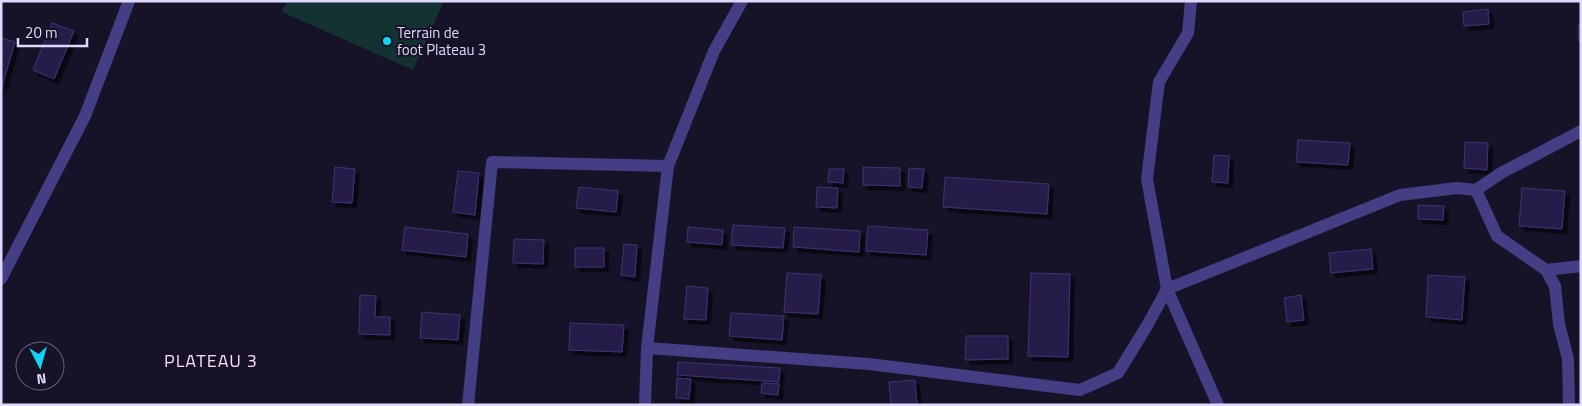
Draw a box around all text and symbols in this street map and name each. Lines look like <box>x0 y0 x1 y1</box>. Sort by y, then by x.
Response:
scale bar <box>18 15 86 47</box>
text: 20 m <box>25 21 58 44</box>
place label: Terrain de foot Plateau 3 <box>397 21 486 61</box>
marker: Terrain de foot Plateau 3 <box>381 35 393 47</box>
north arrow <box>15 341 65 391</box>
district label: PLATEAU 3 <box>164 347 258 374</box>
text: N <box>35 368 47 390</box>

